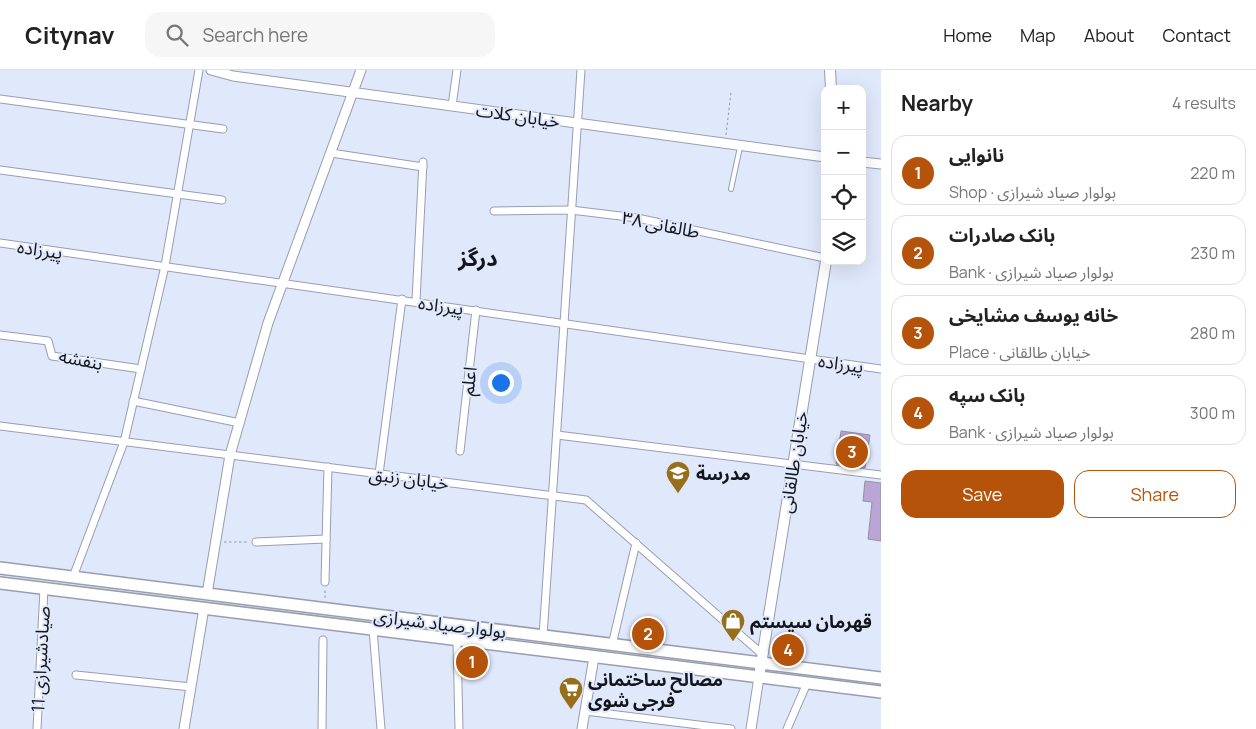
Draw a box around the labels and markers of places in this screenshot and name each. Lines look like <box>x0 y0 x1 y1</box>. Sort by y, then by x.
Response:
pin: 3 <box>836 433 868 471</box>
school or university icon: مدرسة <box>665 460 691 494</box>
place label: مدرسة <box>696 461 751 485</box>
shop icon: قهرمان سیستم <box>720 608 746 642</box>
place label: قهرمان سیستم <box>750 609 872 635</box>
pin: 2 <box>632 615 664 653</box>
pin: 4 <box>772 631 804 669</box>
pin: 1 <box>456 643 488 681</box>
place label: مصالح ساختمانی فرجی شوی <box>588 667 723 712</box>
supermarket icon: مصالح ساختمانی فرجی شوی <box>558 676 584 710</box>

